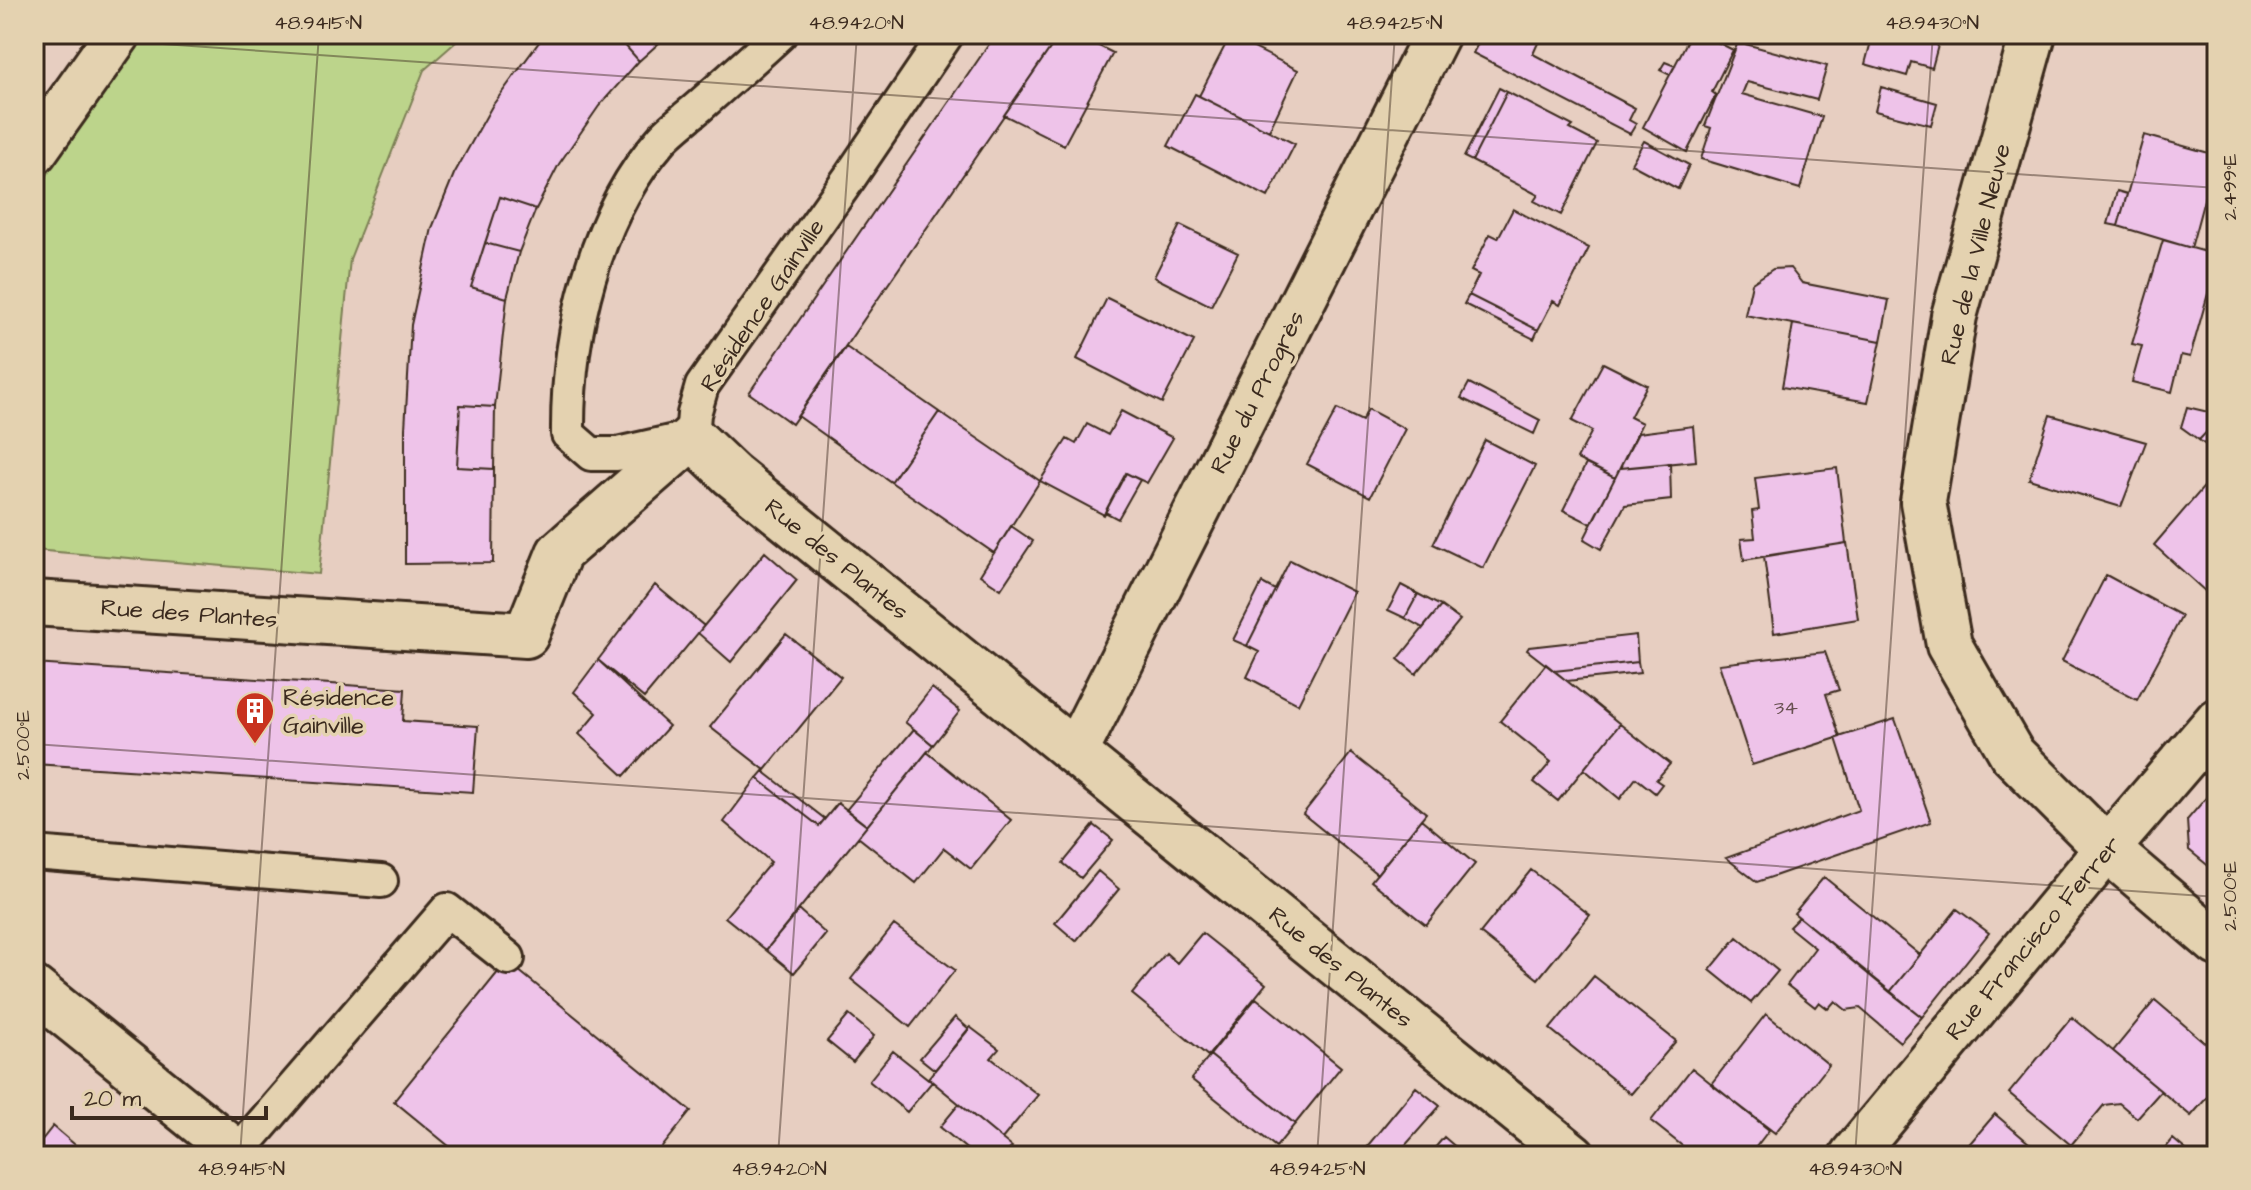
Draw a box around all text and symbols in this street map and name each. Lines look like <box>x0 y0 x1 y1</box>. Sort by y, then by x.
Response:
text: 48.9415°N <box>274 9 362 37</box>
text: 48.9420°N <box>808 9 904 37</box>
text: 48.9425°N <box>1346 9 1442 37</box>
text: 48.9430°N <box>1885 9 1979 37</box>
street label: Rue de la Ville Neuve <box>1932 140 2020 368</box>
text: 2.499°E <box>2216 153 2244 220</box>
street label: Résidence Gainville <box>692 212 833 399</box>
street label: Rue du Progrès <box>1202 305 1314 480</box>
street label: Rue des Plantes <box>757 491 916 629</box>
street label: Rue des Plantes <box>100 591 278 637</box>
place label: Résidence Gainville <box>283 681 394 743</box>
building icon: Résidence Gainville <box>234 690 276 745</box>
house number: 34 <box>1774 694 1798 722</box>
text: 2.500°E <box>9 710 37 780</box>
street label: Rue Francisco Ferrer <box>1938 829 2130 1048</box>
text: 2.500°E <box>2216 861 2244 931</box>
street label: Rue des Plantes <box>1261 899 1420 1037</box>
scale bar <box>72 1070 266 1120</box>
text: 20 m <box>84 1082 141 1116</box>
text: 48.9415°N <box>197 1155 285 1183</box>
text: 48.9420°N <box>731 1155 827 1183</box>
text: 48.9425°N <box>1269 1155 1365 1183</box>
text: 48.9430°N <box>1808 1155 1902 1183</box>

